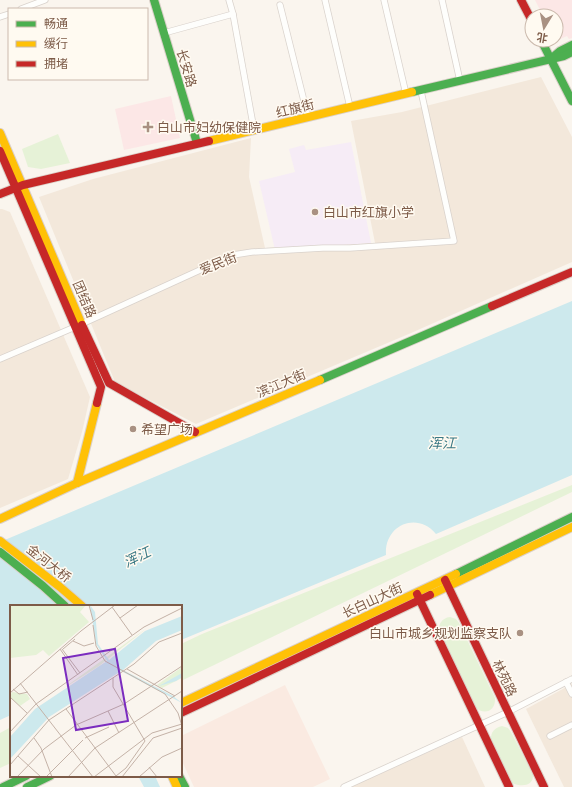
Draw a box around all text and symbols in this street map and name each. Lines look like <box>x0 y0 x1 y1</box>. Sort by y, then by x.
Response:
legend <box>8 8 148 80</box>
north arrow <box>524 8 564 48</box>
text: 畅通 <box>44 16 68 31</box>
text: 北 <box>536 30 549 46</box>
text: 缓行 <box>44 36 68 51</box>
street label: 长安路 <box>174 47 200 89</box>
text: 拥堵 <box>44 56 68 71</box>
street label: 红旗街 <box>274 96 316 120</box>
place label: 白山市妇幼保健院 <box>157 119 261 135</box>
marker: 白山市妇幼保健院 <box>142 121 154 133</box>
place label: 白山市红旗小学 <box>323 204 414 220</box>
marker: 白山市红旗小学 <box>310 207 320 217</box>
street label: 爱民街 <box>197 249 239 277</box>
street label: 团结路 <box>70 278 100 320</box>
street label: 滨江大街 <box>254 365 308 401</box>
place label: 希望广场 <box>141 421 193 437</box>
marker: 希望广场 <box>128 424 138 434</box>
water label: 浑江 <box>428 434 458 452</box>
street label: 金河大桥 <box>24 541 74 585</box>
water label: 浑江 <box>120 542 155 571</box>
street label: 长白山大街 <box>339 579 405 621</box>
inset map <box>10 605 182 777</box>
place label: 白山市城乡规划监察支队 <box>369 625 512 641</box>
marker: 白山市城乡规划监察支队 <box>515 628 525 638</box>
street label: 林苑路 <box>489 657 521 699</box>

